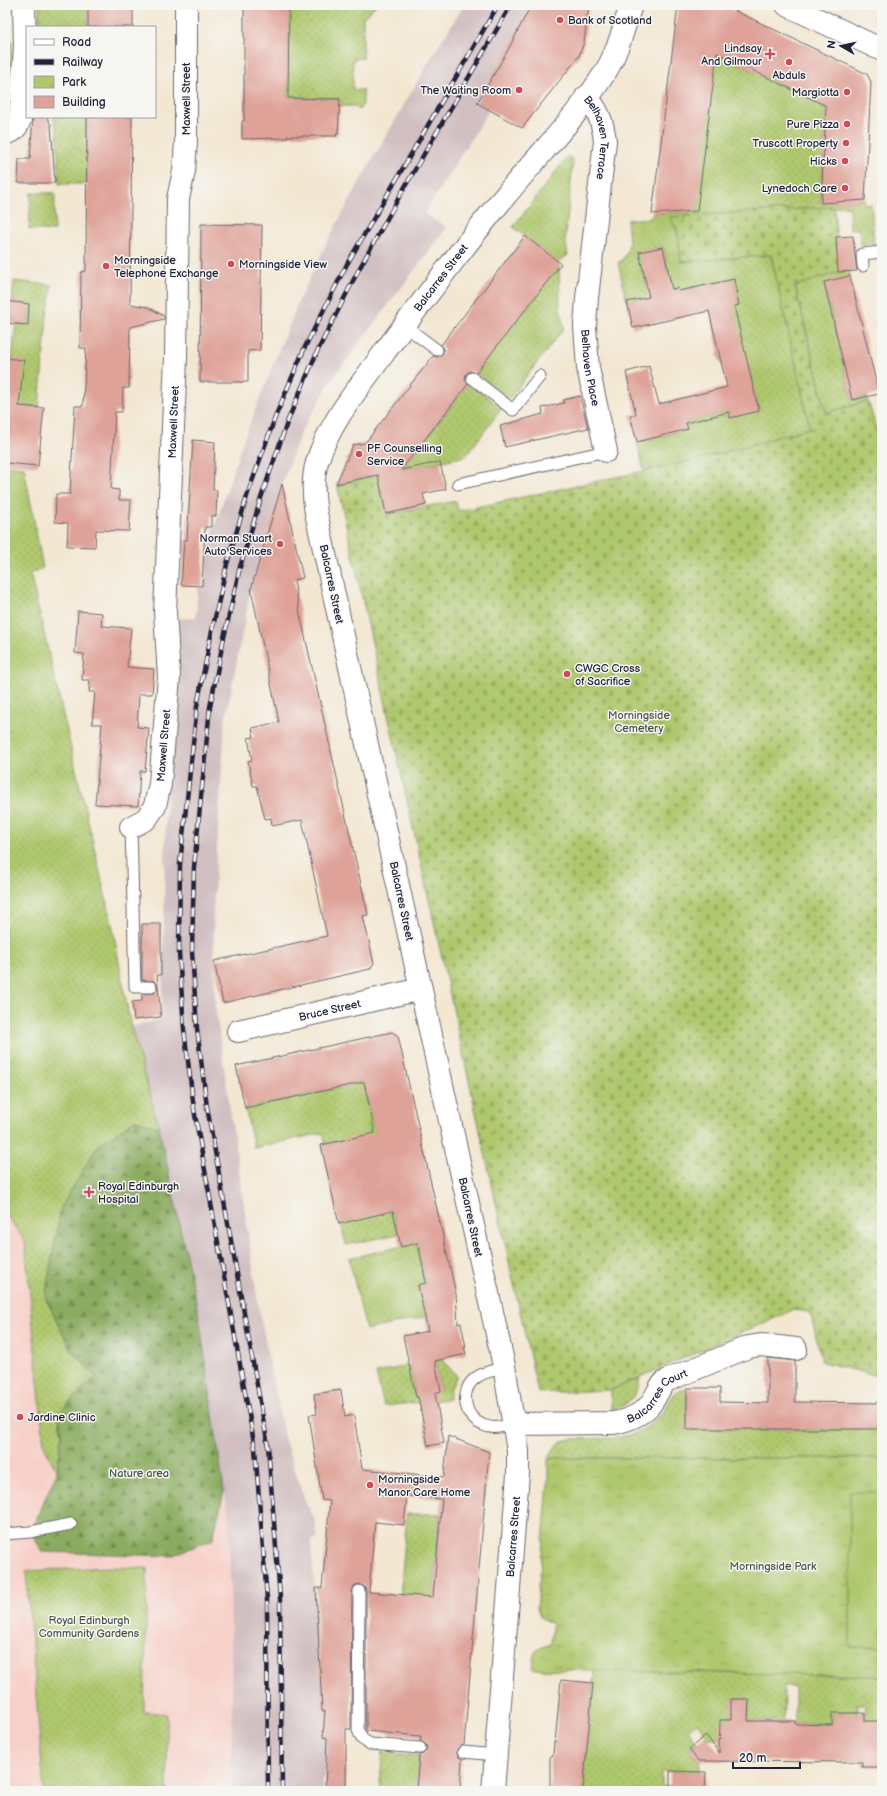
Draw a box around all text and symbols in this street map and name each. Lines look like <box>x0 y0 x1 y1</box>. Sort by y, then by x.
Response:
place label: Bank of Scotland <box>568 14 652 27</box>
marker: Bank of Scotland <box>555 15 565 25</box>
legend <box>26 26 156 118</box>
north arrow <box>821 26 861 66</box>
text: Road <box>62 35 91 50</box>
text: N <box>825 39 839 50</box>
place label: Lindsay And Gilmour <box>701 42 763 68</box>
marker: Lindsay And Gilmour <box>765 49 775 59</box>
text: Railway <box>62 55 104 70</box>
marker: Abduls <box>784 57 794 67</box>
street label: Maxwell Street <box>180 62 193 135</box>
place label: Abduls <box>772 69 806 82</box>
text: Park <box>62 75 86 90</box>
place label: The Waiting Room <box>420 84 511 97</box>
marker: The Waiting Room <box>514 85 524 95</box>
place label: Margiotta <box>792 86 839 99</box>
marker: Margiotta <box>842 87 852 97</box>
street label: Belhaven Terrace <box>581 93 611 181</box>
text: Building <box>62 95 106 110</box>
place label: Pure Pizza <box>787 118 839 131</box>
marker: Pure Pizza <box>842 119 852 129</box>
place label: Truscott Property <box>752 137 838 150</box>
marker: Truscott Property <box>841 138 851 148</box>
place label: Hicks <box>810 155 838 168</box>
marker: Hicks <box>840 156 850 166</box>
place label: Lynedoch Care <box>762 182 837 195</box>
marker: Lynedoch Care <box>840 183 850 193</box>
street label: Balcarres Street <box>411 241 471 314</box>
place label: Morningside Telephone Exchange <box>114 254 219 280</box>
place label: Morningside View <box>239 258 327 271</box>
marker: Morningside View <box>226 259 236 269</box>
marker: Morningside Telephone Exchange <box>101 261 111 271</box>
street label: Belhaven Place <box>578 329 602 408</box>
street label: Maxwell Street <box>166 385 182 459</box>
place label: PF Counselling Service <box>367 442 442 468</box>
marker: PF Counselling Service <box>354 449 364 459</box>
place label: Norman Stuart Auto Services <box>199 532 273 558</box>
marker: Norman Stuart Auto Services <box>275 539 285 549</box>
street label: Balcarres Street <box>317 543 346 626</box>
place label: CWGC Cross of Sacrifice <box>575 662 641 688</box>
marker: CWGC Cross of Sacrifice <box>562 669 572 679</box>
street label: Maxwell Street <box>154 708 173 782</box>
park label: Morningside Cemetery <box>608 709 670 735</box>
street label: Balcarres Street <box>387 860 416 943</box>
street label: Bruce Street <box>298 997 363 1024</box>
street label: Balcarres Street <box>456 1176 485 1259</box>
place label: Royal Edinburgh Hospital <box>98 1180 179 1206</box>
marker: Royal Edinburgh Hospital <box>83 1186 95 1198</box>
street label: Balcarres Court <box>625 1367 690 1426</box>
place label: Jardine Clinic <box>28 1411 96 1424</box>
marker: Jardine Clinic <box>15 1412 25 1422</box>
park label: Nature area <box>109 1467 169 1480</box>
place label: Morningside Manor Care Home <box>378 1473 471 1499</box>
marker: Morningside Manor Care Home <box>365 1480 375 1490</box>
street label: Balcarres Street <box>504 1495 523 1578</box>
park label: Morningside Park <box>730 1560 817 1573</box>
park label: Royal Edinburgh Community Gardens <box>39 1614 140 1640</box>
scale bar <box>733 1744 800 1770</box>
text: 20 m <box>739 1751 766 1766</box>

